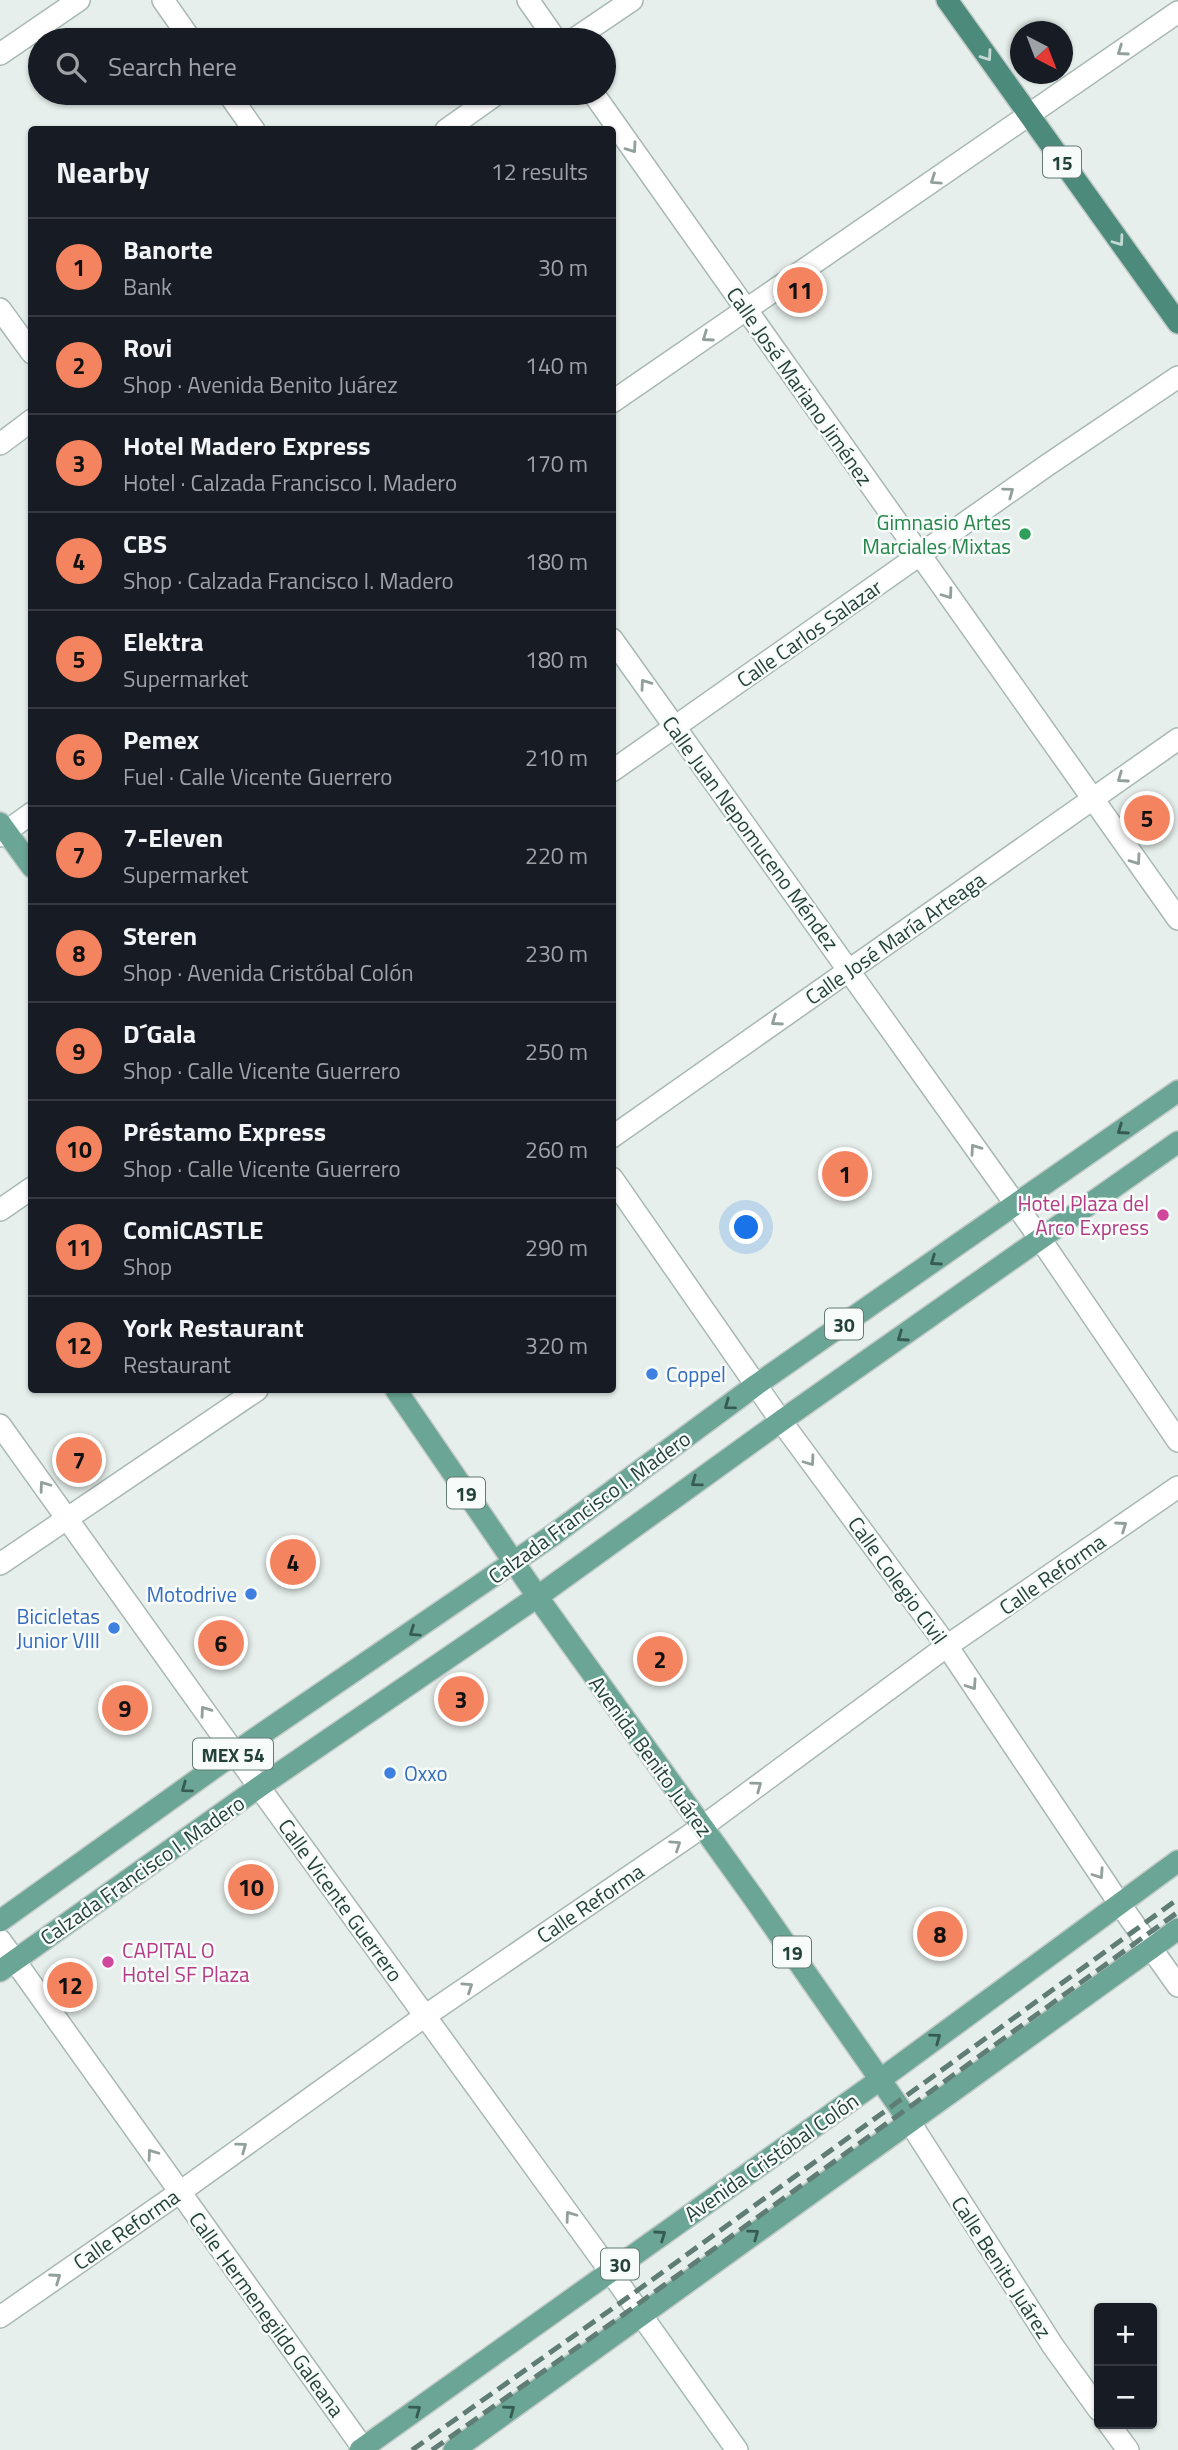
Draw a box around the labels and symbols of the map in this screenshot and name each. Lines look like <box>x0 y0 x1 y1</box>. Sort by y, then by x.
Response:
north arrow <box>1010 21 1073 84</box>
one-way arrow <box>1117 43 1130 55</box>
one-way arrow <box>979 48 991 61</box>
one-way arrow <box>624 140 637 153</box>
road number: 15 <box>1043 146 1081 178</box>
one-way arrow <box>930 172 943 185</box>
one-way arrow <box>1111 233 1123 246</box>
pin: 11 <box>777 264 823 316</box>
street label: Calle José Mariano Jiménez <box>719 280 881 492</box>
one-way arrow <box>702 329 715 341</box>
one-way arrow <box>1001 488 1014 500</box>
place label: Gimnasio Artes Marciales Mixtas <box>862 506 1011 562</box>
marker: Gimnasio Artes Marciales Mixtas <box>1017 526 1033 542</box>
street label: Calle Carlos Salazar <box>730 571 888 695</box>
one-way arrow <box>940 586 952 599</box>
one-way arrow <box>641 679 653 692</box>
street label: Calle Juan Nepomuceno Méndez <box>655 709 847 957</box>
one-way arrow <box>1117 770 1130 782</box>
pin: 5 <box>1124 792 1170 844</box>
one-way arrow <box>1128 852 1140 865</box>
street label: Calle José María Arteaga <box>798 863 992 1012</box>
one-way arrow <box>771 1013 784 1025</box>
one-way arrow <box>1117 1122 1130 1134</box>
one-way arrow <box>971 1144 983 1157</box>
pin: 1 <box>822 1148 868 1200</box>
place label: Hotel Plaza del Arco Express <box>1017 1187 1149 1243</box>
marker: Hotel Plaza del Arco Express <box>1155 1207 1171 1223</box>
your location <box>729 1210 763 1244</box>
one-way arrow <box>930 1252 943 1265</box>
road number: 30 <box>825 1308 863 1340</box>
one-way arrow <box>897 1329 910 1341</box>
place label: Coppel <box>666 1358 726 1390</box>
marker: Coppel <box>644 1366 660 1382</box>
one-way arrow <box>724 1397 737 1410</box>
street label: Calzada Francisco I. Madero <box>481 1423 697 1591</box>
pin: 7 <box>56 1434 102 1486</box>
one-way arrow <box>802 1453 815 1466</box>
one-way arrow <box>691 1474 704 1486</box>
road number: 19 <box>447 1478 485 1508</box>
one-way arrow <box>40 1481 53 1494</box>
street label: Calle Colegio Civil <box>841 1509 955 1651</box>
one-way arrow <box>1114 1522 1127 1534</box>
street label: Calle Reforma <box>992 1525 1112 1623</box>
pin: 4 <box>270 1536 316 1588</box>
place label: Motodrive <box>147 1578 237 1610</box>
marker: Motodrive <box>243 1586 259 1602</box>
place label: Bicicletas Junior VIII <box>16 1600 100 1656</box>
pin: 6 <box>198 1617 244 1669</box>
marker: Bicicletas Junior VIII <box>106 1620 122 1636</box>
one-way arrow <box>408 1623 421 1636</box>
pin: 2 <box>637 1633 683 1685</box>
street label: Avenida Benito Juárez <box>582 1669 720 1843</box>
pin: 3 <box>438 1673 484 1725</box>
one-way arrow <box>964 1677 977 1690</box>
pin: 9 <box>102 1682 148 1734</box>
one-way arrow <box>201 1706 213 1719</box>
road number: MEX 54 <box>193 1738 273 1770</box>
place label: Oxxo <box>404 1757 448 1789</box>
marker: Oxxo <box>382 1765 398 1781</box>
one-way arrow <box>181 1780 194 1792</box>
one-way arrow <box>749 1782 762 1795</box>
street label: Calzada Francisco I. Madero <box>33 1787 251 1953</box>
street label: Calle Vicente Guerrero <box>271 1812 411 1988</box>
one-way arrow <box>668 1841 681 1853</box>
street label: Calle Reforma <box>530 1855 651 1951</box>
pin: 10 <box>228 1861 274 1913</box>
one-way arrow <box>1091 1866 1103 1879</box>
pin: 8 <box>917 1908 963 1960</box>
place label: CAPITAL O Hotel SF Plaza <box>122 1934 250 1990</box>
road number: 19 <box>773 1936 811 1968</box>
marker: CAPITAL O Hotel SF Plaza <box>100 1954 116 1970</box>
pin: 12 <box>47 1959 93 2011</box>
one-way arrow <box>460 1983 473 1995</box>
one-way arrow <box>928 2034 941 2047</box>
street label: Avenida Cristóbal Colón <box>677 2085 865 2229</box>
one-way arrow <box>234 2143 247 2155</box>
one-way arrow <box>148 2149 160 2162</box>
street label: Calle Reforma <box>66 2180 186 2278</box>
street label: Calle Benito Juárez <box>944 2189 1060 2345</box>
street label: Calle Hermenegildo Galeana <box>181 2205 353 2424</box>
one-way arrow <box>566 2211 578 2224</box>
one-way arrow <box>746 2230 759 2243</box>
one-way arrow <box>653 2231 666 2243</box>
road number: 30 <box>601 2248 639 2280</box>
one-way arrow <box>48 2274 61 2286</box>
one-way arrow <box>408 2406 421 2418</box>
one-way arrow <box>502 2406 515 2418</box>

